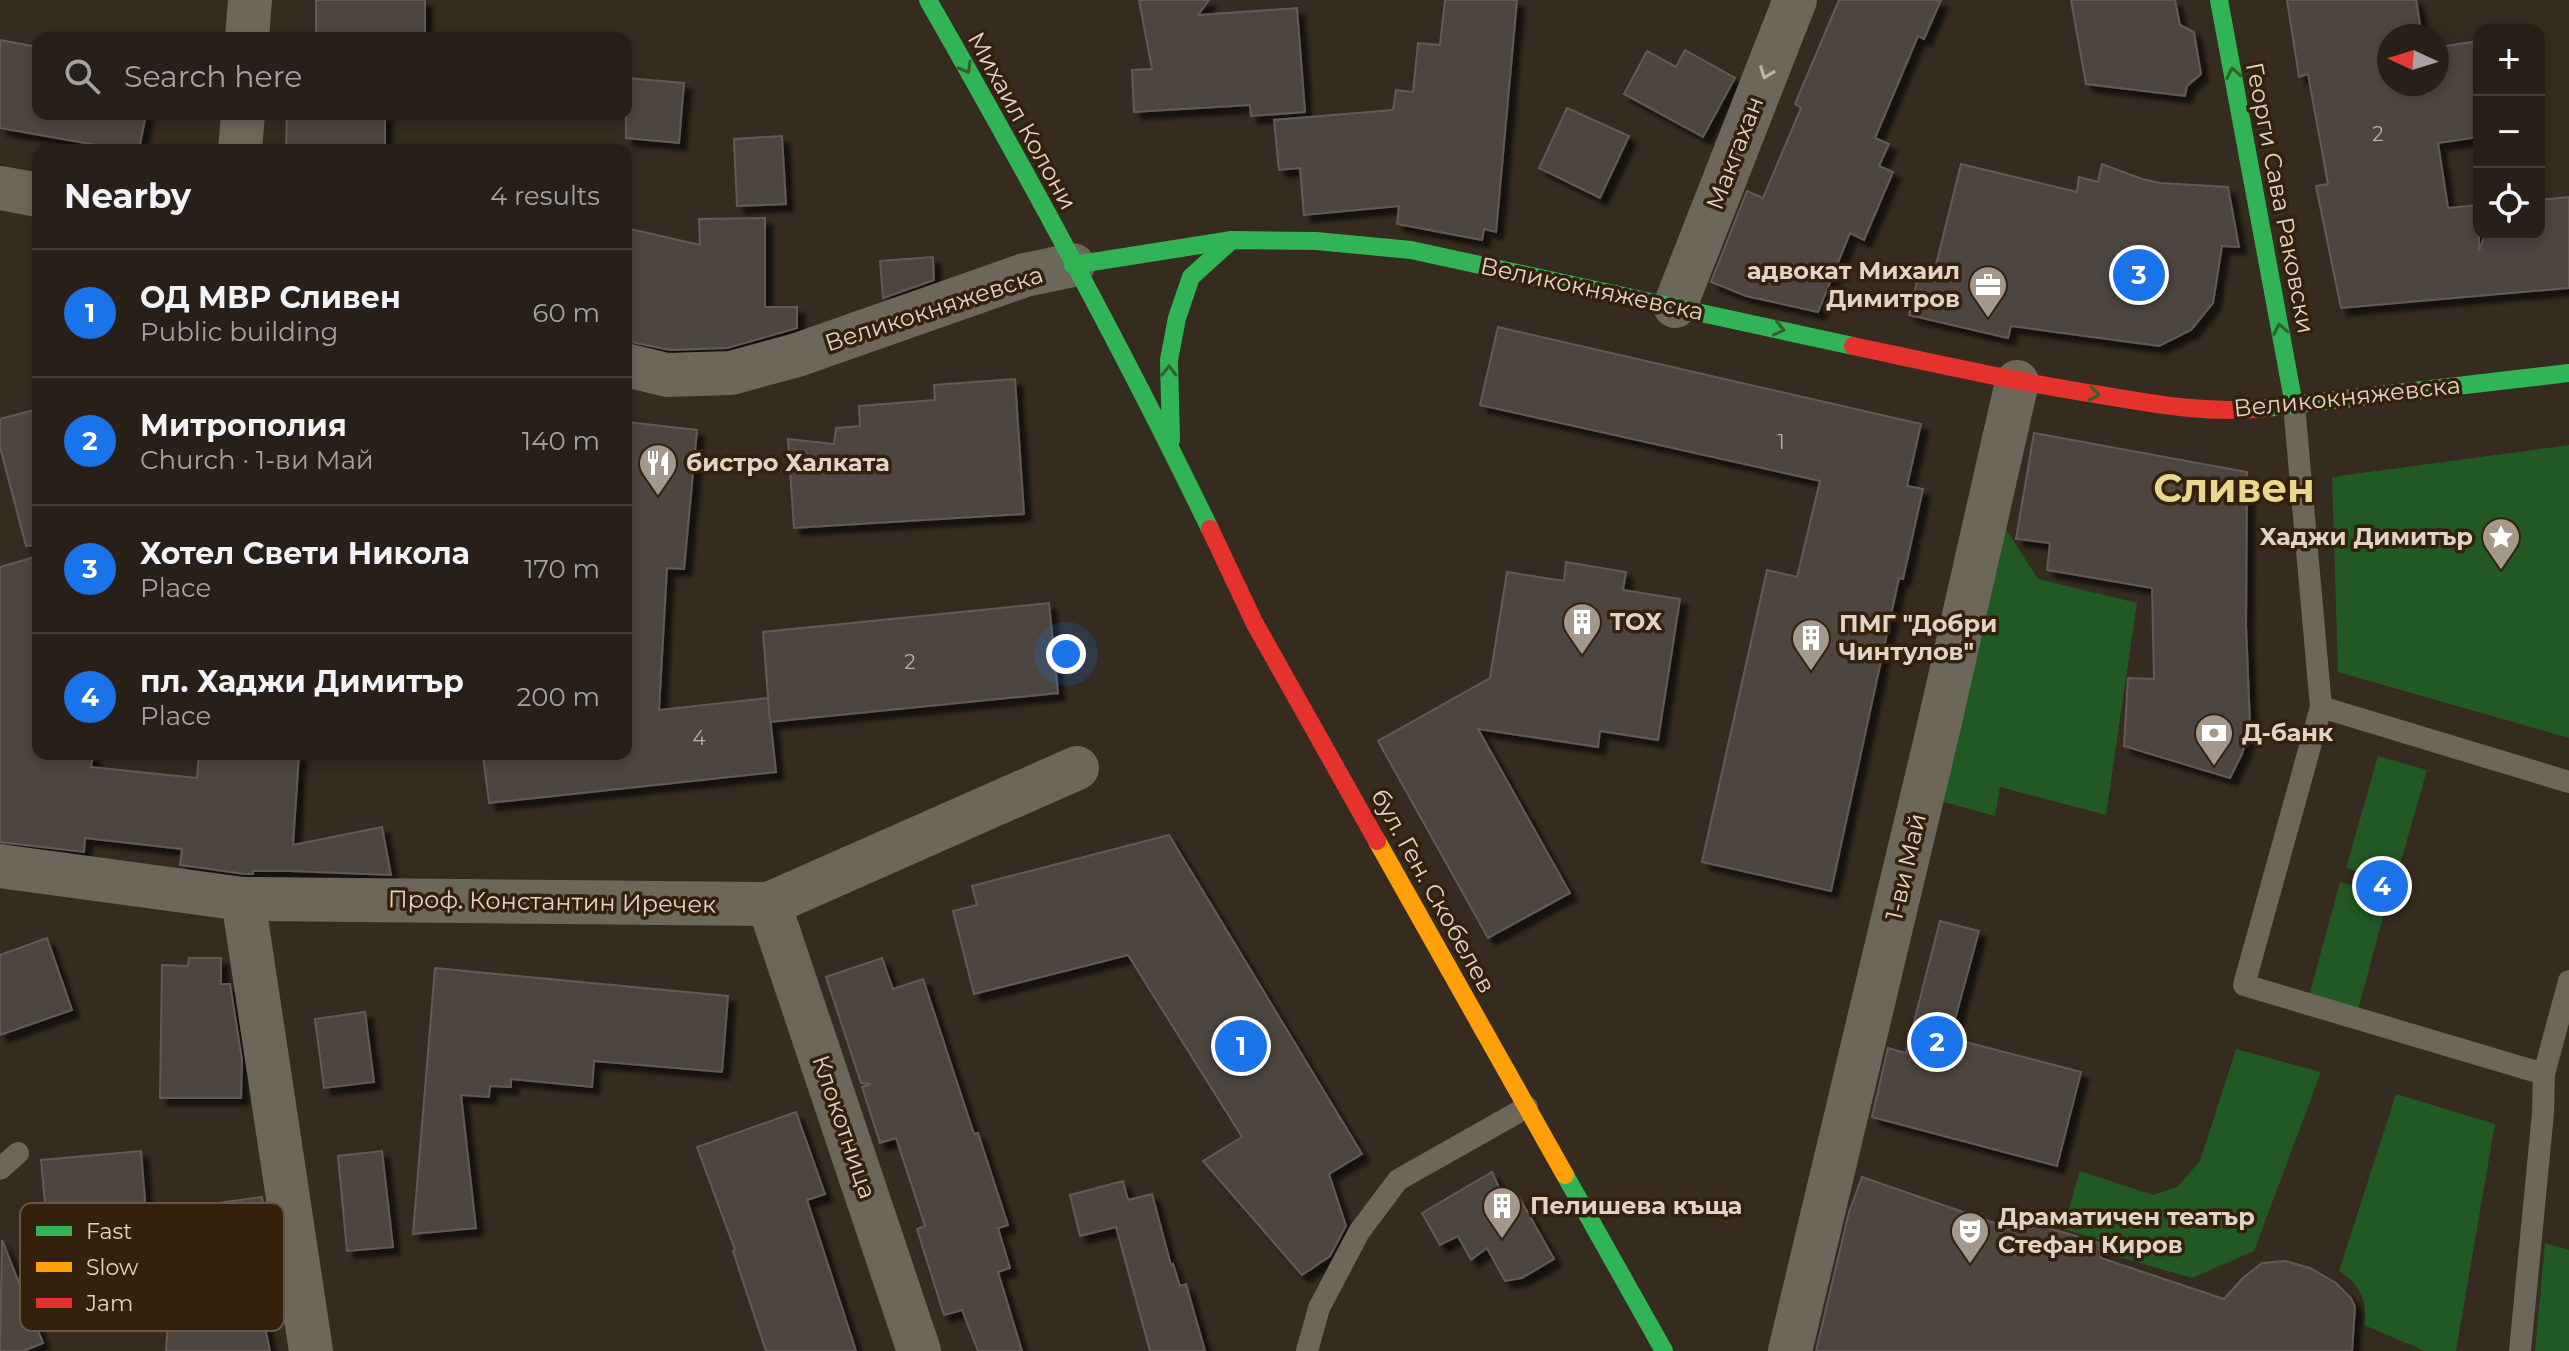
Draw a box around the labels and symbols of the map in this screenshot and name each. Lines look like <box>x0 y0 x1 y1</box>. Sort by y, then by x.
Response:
north arrow <box>2377 24 2449 96</box>
street label: Михаил Колони <box>962 27 1083 215</box>
one-way arrow <box>956 59 972 74</box>
street label: Георги Сава Раковски <box>2240 60 2321 336</box>
one-way arrow <box>1759 65 1776 79</box>
one-way arrow <box>2225 66 2242 80</box>
street label: Макгахан <box>1700 92 1769 214</box>
house number: 2 <box>2372 122 2384 146</box>
pin: 3 <box>2113 245 2165 305</box>
street label: Великокняжевска <box>1478 251 1707 326</box>
place label: адвокат Михаил Димитров <box>1747 256 1960 313</box>
street label: Великокняжевска <box>821 260 1047 358</box>
office icon: адвокат Михаил Димитров <box>1967 264 2009 319</box>
one-way arrow <box>1771 320 1785 337</box>
one-way arrow <box>2273 322 2290 335</box>
one-way arrow <box>1160 364 1178 377</box>
street label: Великокняжевска <box>2232 370 2462 423</box>
one-way arrow <box>2087 384 2101 401</box>
house number: 1 <box>1777 430 1785 454</box>
restaurant icon: бистро Халката <box>637 442 679 497</box>
place label: бистро Халката <box>686 448 890 477</box>
district label: Сливен <box>2153 463 2315 512</box>
place icon: Хаджи Димитър <box>2480 516 2522 571</box>
place label: Хаджи Димитър <box>2259 522 2473 551</box>
building icon: ТОХ <box>1561 601 1603 656</box>
place label: ТОХ <box>1610 607 1663 636</box>
place label: ПМГ "Добри Чинтулов" <box>1839 609 1997 666</box>
building icon: ПМГ "Добри Чинтулов" <box>1790 617 1832 672</box>
your location <box>1046 634 1086 674</box>
house number: 2 <box>904 650 916 674</box>
bank icon: Д-банк <box>2193 712 2235 767</box>
place label: Д-банк <box>2242 718 2334 747</box>
house number: 4 <box>692 726 706 750</box>
street label: бул. Ген. Скобелев <box>1365 784 1502 998</box>
street label: 1-ви Май <box>1879 811 1932 923</box>
pin: 4 <box>2356 856 2408 916</box>
street label: Проф. Константин Иречек <box>388 884 716 919</box>
pin: 2 <box>1911 1012 1963 1072</box>
pin: 1 <box>1215 1016 1267 1076</box>
street label: Клокотница <box>806 1051 883 1202</box>
building icon: Пелишева къща <box>1481 1185 1523 1240</box>
place label: Пелишева къща <box>1530 1191 1742 1220</box>
place label: Драматичен театър Стефан Киров <box>1998 1202 2255 1259</box>
legend <box>20 1203 284 1331</box>
theatre icon: Драматичен театър Стефан Киров <box>1949 1210 1991 1265</box>
text: Fast <box>86 1218 132 1245</box>
text: Slow <box>86 1254 139 1281</box>
text: Jam <box>85 1290 133 1317</box>

